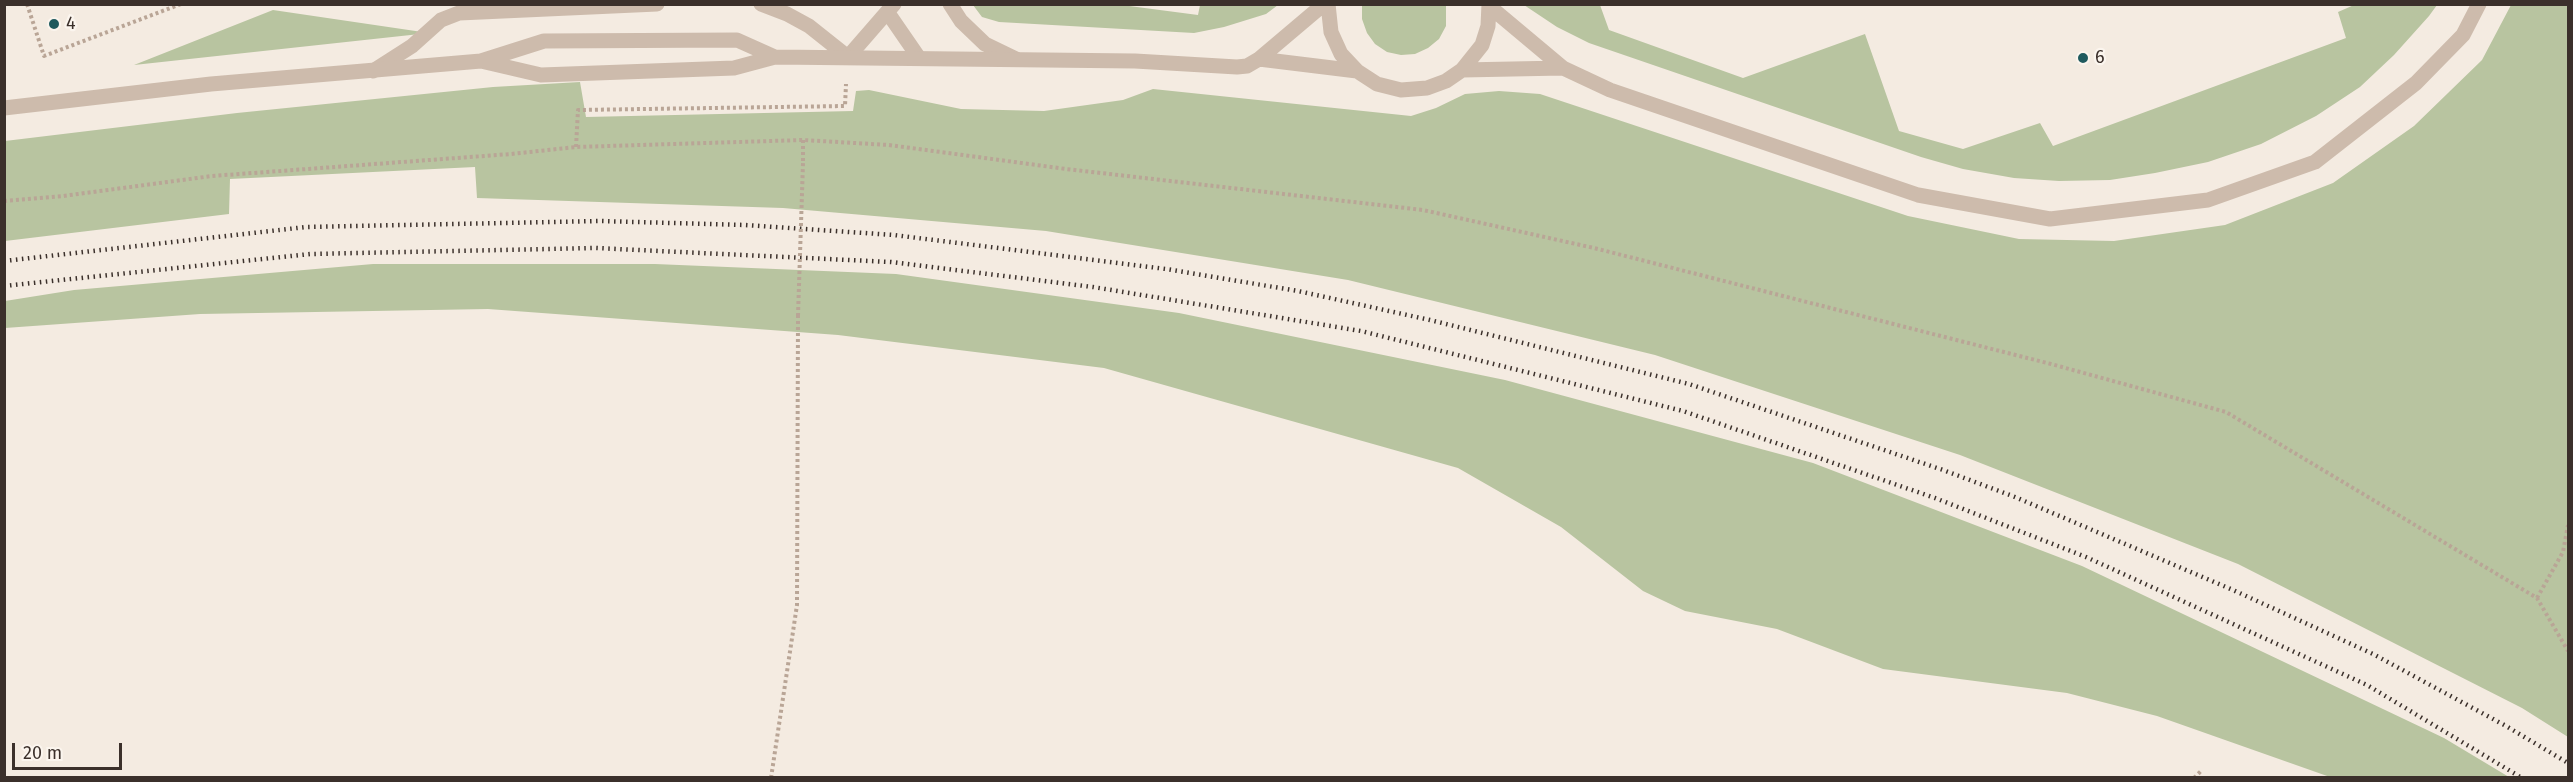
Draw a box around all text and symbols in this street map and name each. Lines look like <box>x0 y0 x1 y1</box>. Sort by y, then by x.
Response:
place label: 4 <box>66 13 76 35</box>
marker: 4 <box>47 17 61 31</box>
place label: 6 <box>2095 47 2105 69</box>
marker: 6 <box>2076 51 2090 65</box>
scale bar <box>15 731 124 769</box>
text: 20 m <box>23 742 62 764</box>

